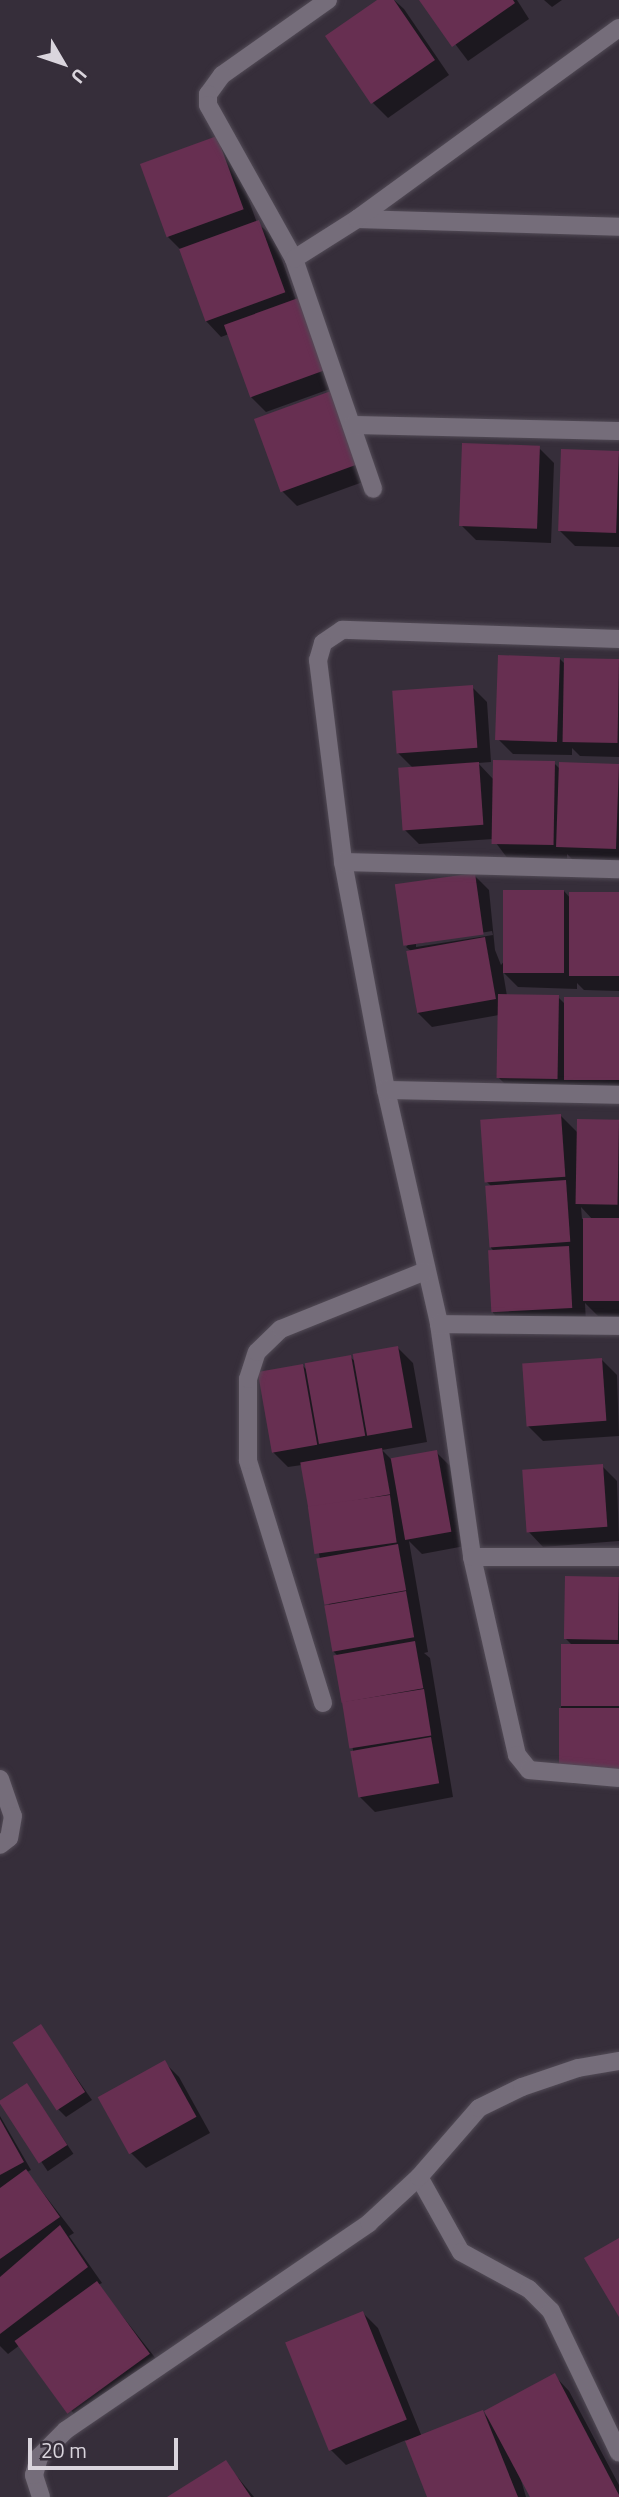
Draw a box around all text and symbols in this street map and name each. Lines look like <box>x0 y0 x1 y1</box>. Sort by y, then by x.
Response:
north arrow <box>28 28 98 98</box>
text: U <box>65 63 95 90</box>
scale bar <box>32 2424 182 2468</box>
text: 20 m <box>41 2434 87 2466</box>

